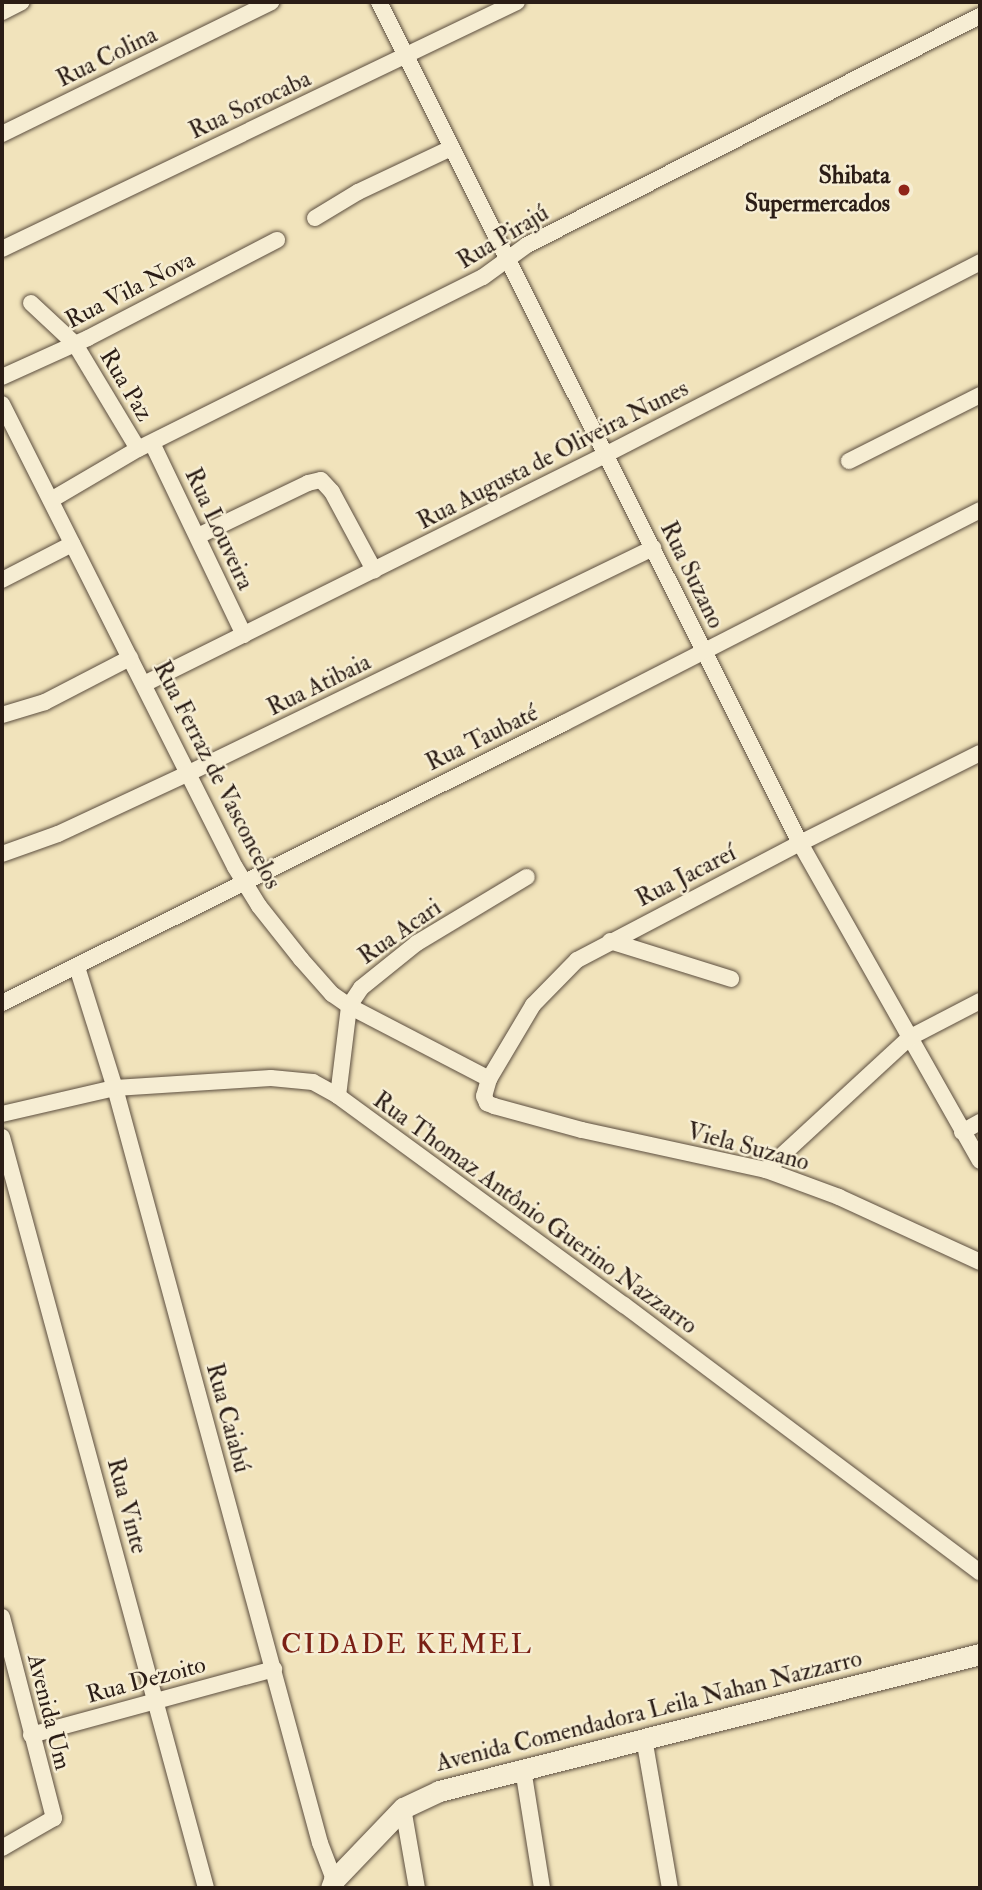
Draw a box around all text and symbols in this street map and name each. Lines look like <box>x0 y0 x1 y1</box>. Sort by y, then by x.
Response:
street label: Rua Colina <box>52 20 162 94</box>
street label: Rua Sorocaba <box>185 64 315 146</box>
place label: Shibata Supermercados <box>745 162 890 218</box>
marker: Shibata Supermercados <box>896 182 912 198</box>
street label: Rua Pirajú <box>452 199 554 275</box>
street label: Rua Vila Nova <box>61 245 199 335</box>
street label: Rua Paz <box>93 344 159 426</box>
street label: Rua Augusta de Oliveira Nunes <box>413 374 693 536</box>
street label: Rua Louveira <box>178 464 260 594</box>
street label: Rua Suzano <box>654 517 730 633</box>
street label: Rua Atibaia <box>263 648 375 722</box>
street label: Rua Ferraz de Vasconcelos <box>147 656 287 894</box>
street label: Rua Taubaté <box>421 699 543 777</box>
street label: Rua Jacareí <box>631 839 741 913</box>
street label: Rua Acari <box>353 893 447 971</box>
street label: Rua Thomaz Antônio Guerino Nazzarro <box>367 1086 703 1340</box>
street label: Viela Suzano <box>684 1117 812 1177</box>
street label: Rua Caiabú <box>200 1360 256 1476</box>
street label: Rua Vinte <box>100 1455 154 1557</box>
district label: CIDADE KEMEL <box>283 1628 531 1662</box>
street label: Avenida Comendadora Leila Nahan Nazzarro <box>433 1644 865 1778</box>
street label: Rua Dezoito <box>83 1650 209 1710</box>
street label: Avenida Um <box>21 1651 77 1773</box>

